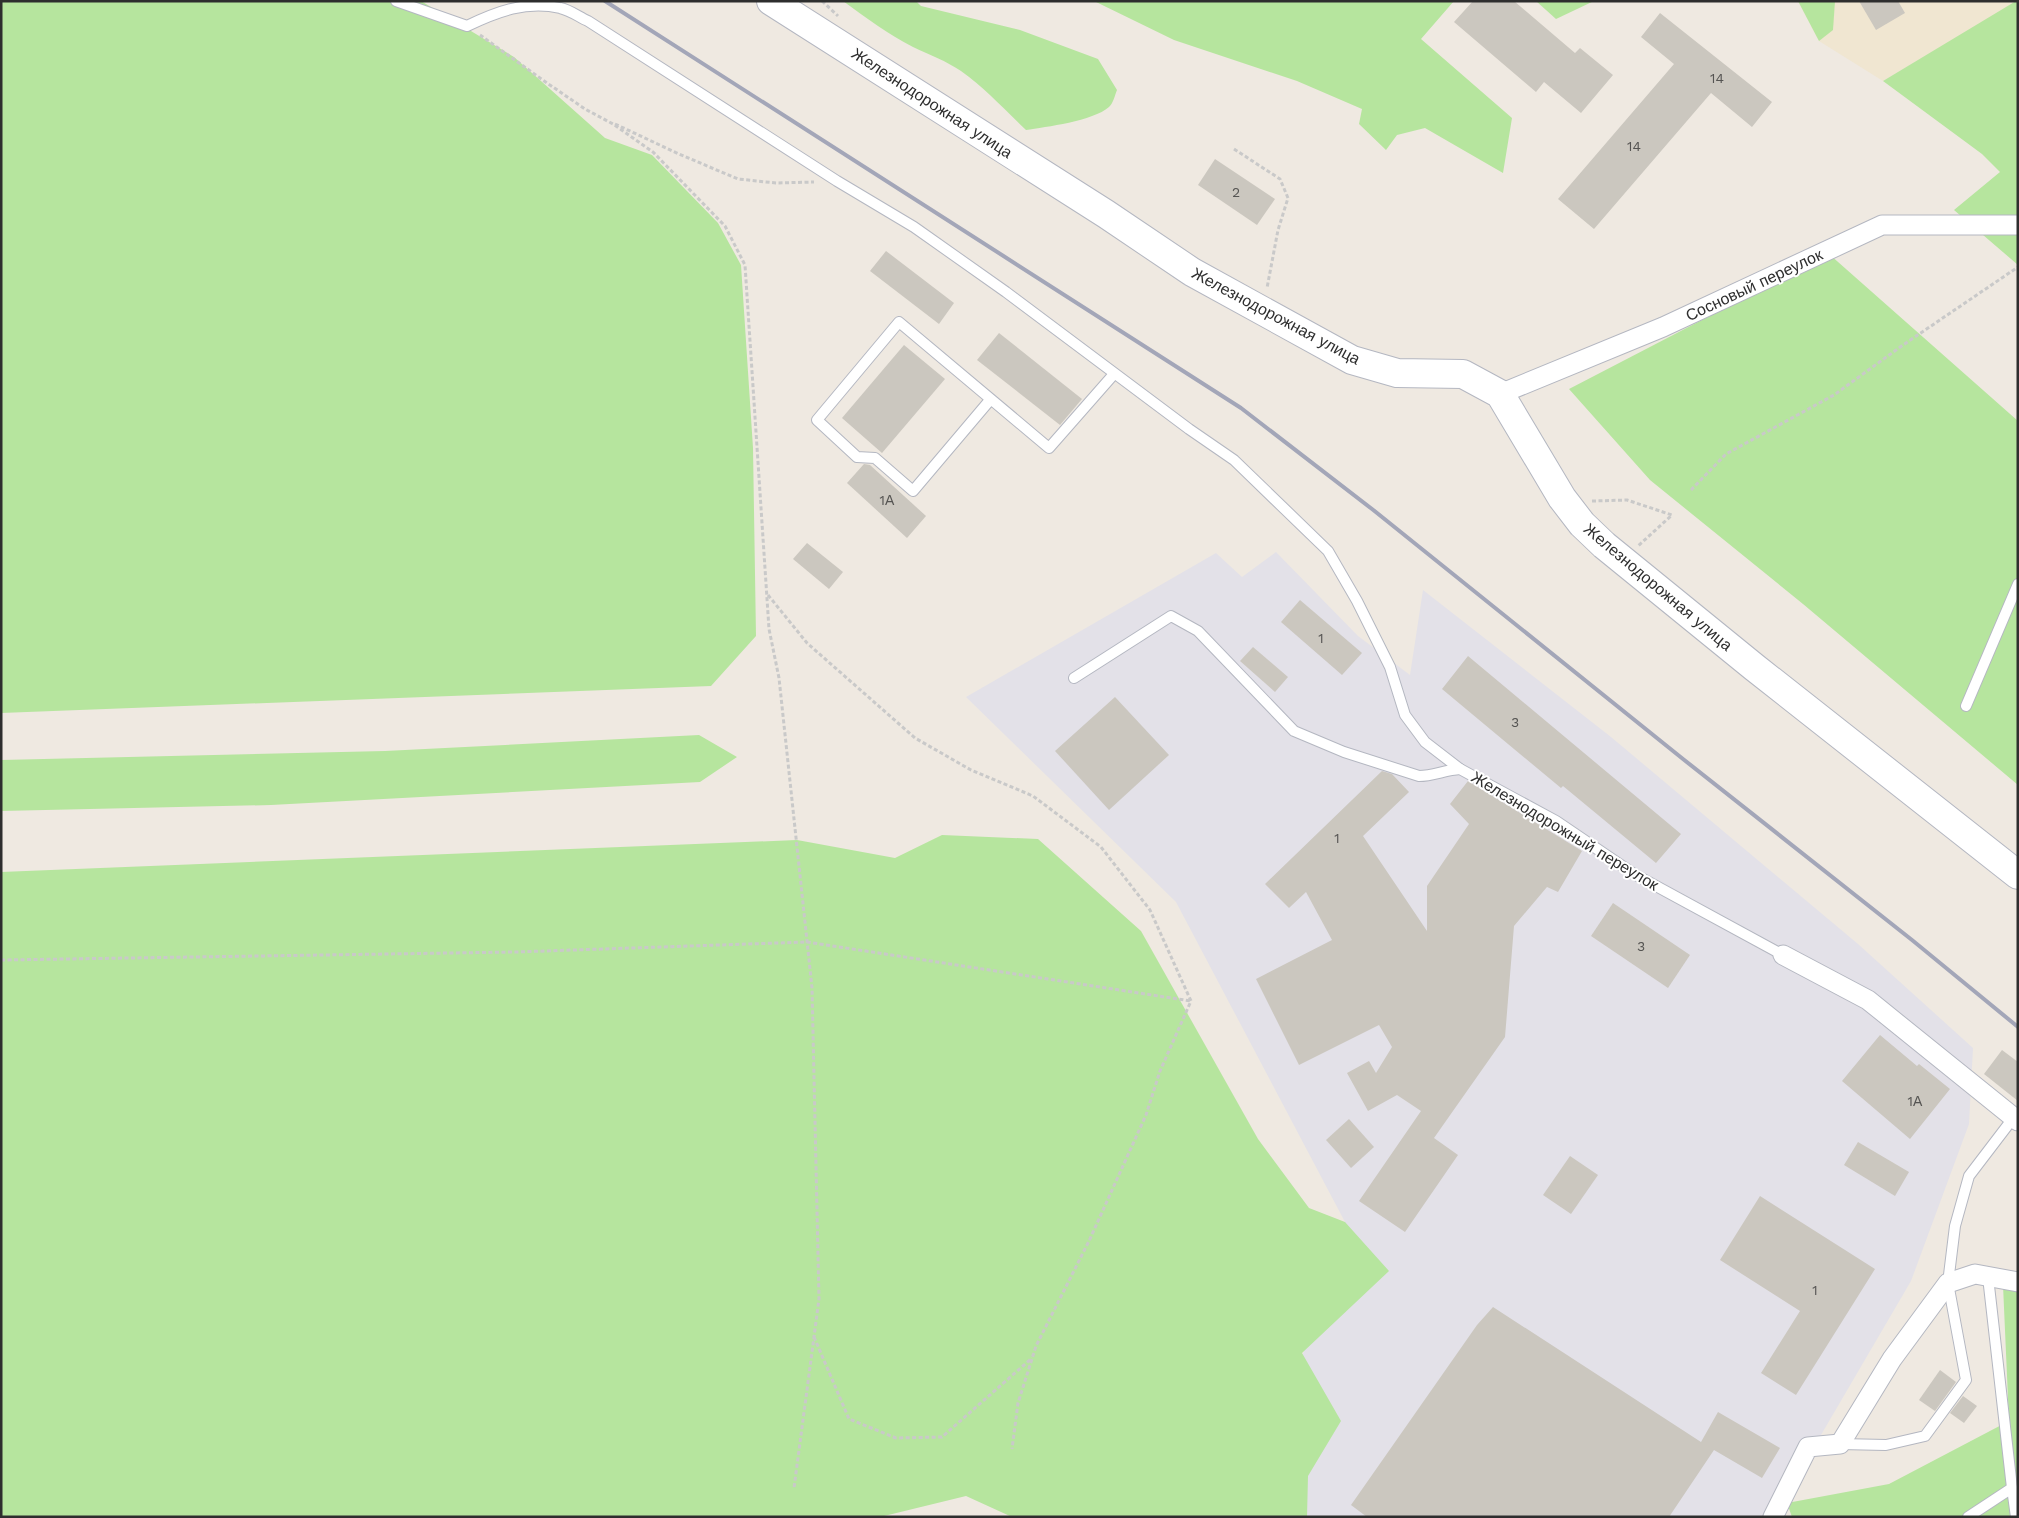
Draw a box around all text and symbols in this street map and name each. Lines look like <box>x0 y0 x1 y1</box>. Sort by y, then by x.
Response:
street label: Железнодорожная улица <box>848 44 1016 162</box>
house number: 14 <box>1710 70 1724 86</box>
house number: 14 <box>1627 138 1641 154</box>
house number: 2 <box>1232 184 1240 200</box>
street label: Сосновый переулок <box>1683 245 1826 325</box>
street label: Железнодорожная улица <box>1189 263 1364 369</box>
house number: 1А <box>880 492 895 508</box>
street label: Железнодорожная улица <box>1580 519 1736 655</box>
house number: 1 <box>1318 630 1324 646</box>
house number: 3 <box>1511 714 1519 730</box>
street label: Железнодорожный переулок <box>1468 767 1663 895</box>
house number: 1 <box>1334 830 1340 846</box>
house number: 3 <box>1637 938 1645 954</box>
house number: 1А <box>1908 1093 1923 1109</box>
house number: 1 <box>1812 1282 1818 1298</box>

